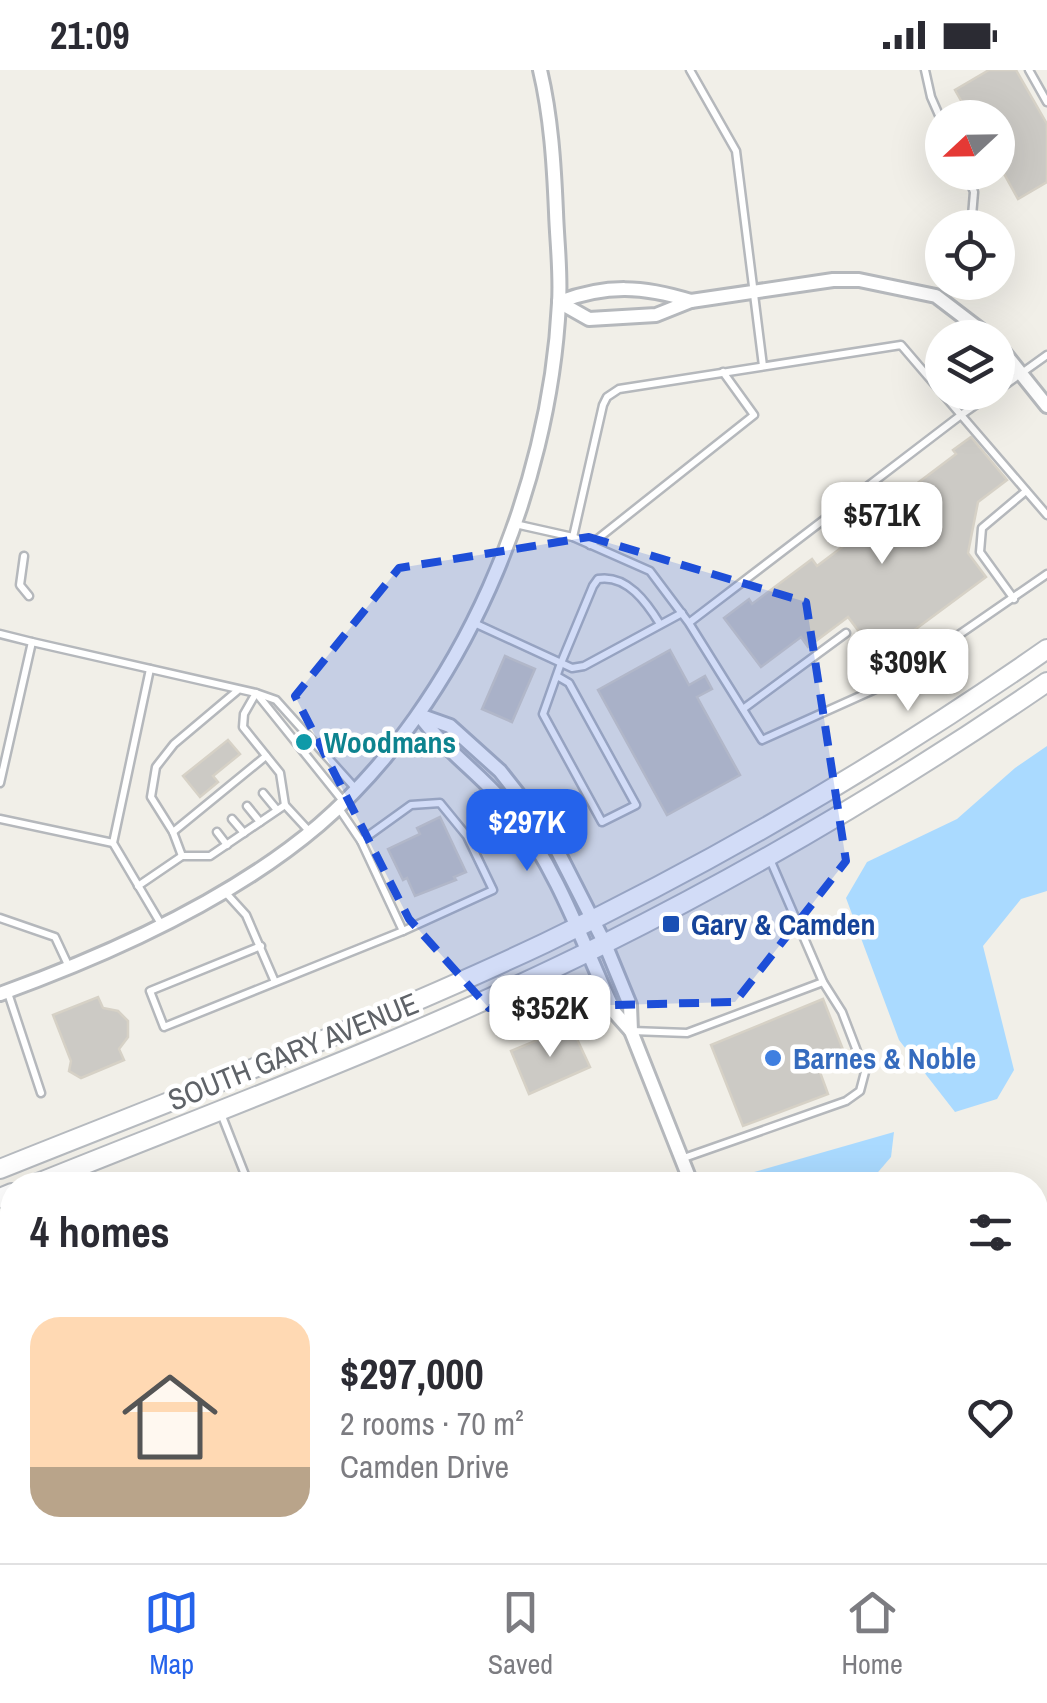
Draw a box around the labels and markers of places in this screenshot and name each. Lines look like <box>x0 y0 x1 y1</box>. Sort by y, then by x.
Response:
pin: $571K <box>812 482 952 567</box>
pin: $309K <box>838 629 978 714</box>
place label: Woodmans <box>324 722 456 762</box>
marker: Woodmans <box>293 731 315 753</box>
pin: $297K <box>457 789 597 874</box>
place label: Gary & Camden <box>691 904 876 944</box>
marker: Gary & Camden <box>660 913 682 935</box>
pin: $352K <box>480 975 620 1060</box>
place label: Barnes & Noble <box>793 1038 976 1078</box>
marker: Barnes & Noble <box>762 1047 784 1069</box>

